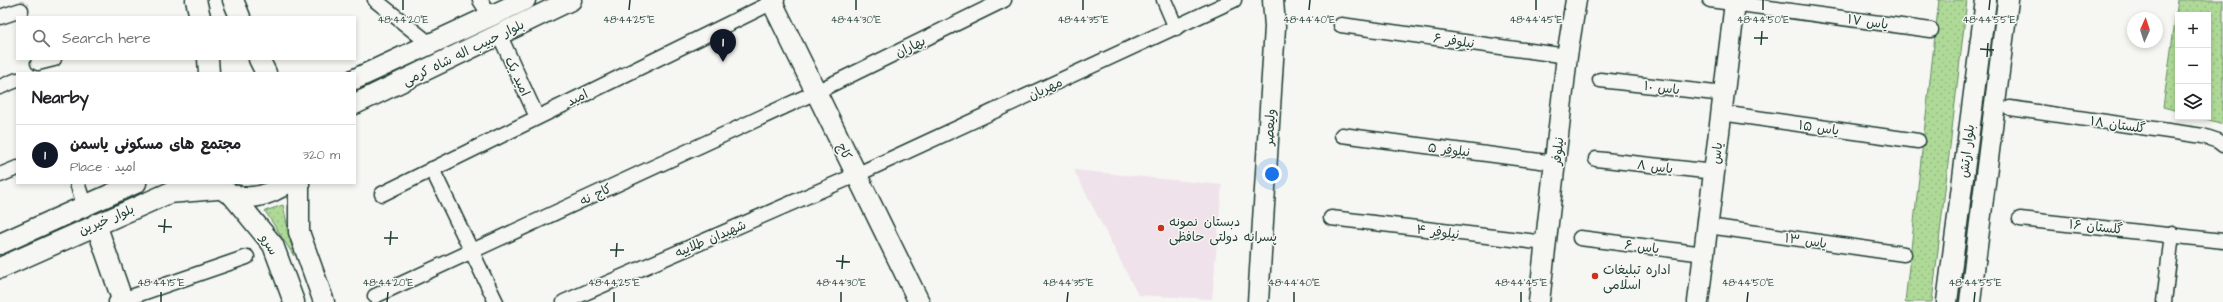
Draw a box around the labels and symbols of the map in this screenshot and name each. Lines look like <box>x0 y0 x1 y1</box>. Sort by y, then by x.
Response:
street label: یاس ۱۷ <box>1846 10 1889 34</box>
north arrow <box>2127 12 2163 48</box>
text: 48°44'20"E <box>377 13 429 27</box>
text: 48°44'25"E <box>603 13 655 27</box>
text: 48°44'30"E <box>831 13 881 27</box>
text: 48°44'35"E <box>1057 13 1109 27</box>
text: 48°44'40"E <box>1283 13 1335 27</box>
text: 48°44'45"E <box>1510 13 1563 27</box>
text: 48°44'50"E <box>1737 13 1789 27</box>
text: 48°44'55"E <box>1962 13 2016 27</box>
street label: بلوار حبیب اله شاه کرمی <box>400 16 527 90</box>
pin: 1 <box>710 29 736 62</box>
street label: نیلوفر ۶ <box>1432 29 1476 53</box>
street label: بهاران <box>892 32 928 62</box>
street label: امید یک <box>500 54 534 99</box>
street label: مهربان <box>1025 73 1065 105</box>
street label: یاس ۱۰ <box>1643 77 1681 99</box>
street label: امید <box>564 85 591 111</box>
street label: ولیعصر <box>1260 108 1280 147</box>
street label: گلستان ۱۸ <box>2089 112 2147 138</box>
street label: یاس ۱۵ <box>1797 116 1840 140</box>
street label: بلوار ارتش <box>1955 123 1979 179</box>
street label: نیلوفر <box>1547 136 1568 167</box>
street label: نیلوفر ۵ <box>1427 138 1471 162</box>
street label: کاج <box>832 140 856 163</box>
street label: یاس <box>1707 141 1727 165</box>
street label: یاس ۸ <box>1636 156 1674 178</box>
your location <box>1262 164 1282 184</box>
street label: کاج نه <box>577 180 615 210</box>
street label: بلوار خیرین <box>76 200 137 240</box>
place label: دبستان نمونه پسرانه دولتی حافظی <box>1169 213 1277 246</box>
street label: گلستان ۱۶ <box>2068 215 2124 239</box>
street label: شهیدان طلاییه <box>672 216 749 262</box>
street label: نیلوفر ۴ <box>1415 220 1460 244</box>
marker: دبستان نمونه پسرانه دولتی حافظی <box>1156 223 1166 233</box>
street label: یاس ۱۳ <box>1784 229 1828 253</box>
street label: سرو <box>255 230 282 258</box>
street label: یاس ۶ <box>1623 236 1660 258</box>
place label: اداره تبلیغات اسلامی <box>1603 261 1670 294</box>
marker: اداره تبلیغات اسلامی <box>1590 271 1600 281</box>
text: 48°44'15"E <box>137 276 185 290</box>
text: 48°44'20"E <box>362 276 414 290</box>
text: 48°44'25"E <box>588 276 640 290</box>
text: 48°44'30"E <box>816 276 866 290</box>
text: 48°44'35"E <box>1042 276 1094 290</box>
text: 48°44'40"E <box>1268 276 1320 290</box>
text: 48°44'45"E <box>1495 276 1548 290</box>
text: 48°44'50"E <box>1722 276 1774 290</box>
text: 48°44'55"E <box>1948 276 2002 290</box>

